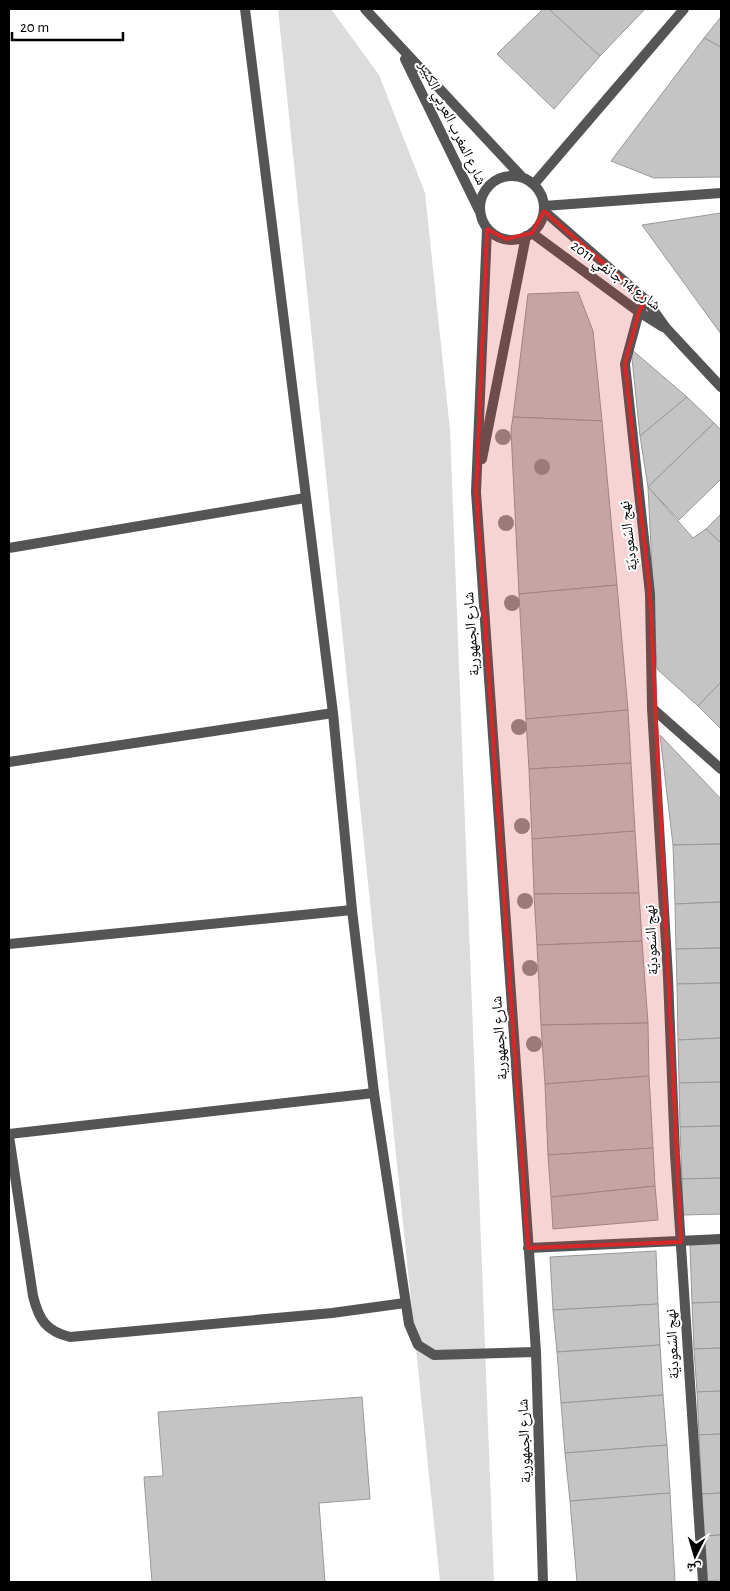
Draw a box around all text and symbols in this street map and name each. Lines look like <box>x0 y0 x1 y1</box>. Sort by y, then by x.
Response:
scale bar <box>12 10 124 42</box>
text: 20 m <box>20 20 49 35</box>
street label: شارع المغرب العربي الكبير <box>412 58 489 189</box>
street label: شارع 14 جانفي 2011 <box>566 238 663 316</box>
street label: نهج السّعوديّة <box>617 500 642 572</box>
street label: شارع الجمهورية <box>461 591 484 677</box>
street label: نهج السّعوديّة <box>642 904 663 976</box>
street label: شارع الجمهورية <box>489 995 512 1081</box>
street label: نهج السّعوديّة <box>663 1308 684 1380</box>
street label: شارع الجمهورية <box>516 1398 535 1483</box>
north arrow <box>670 1531 720 1581</box>
text: ش <box>686 1559 702 1576</box>

